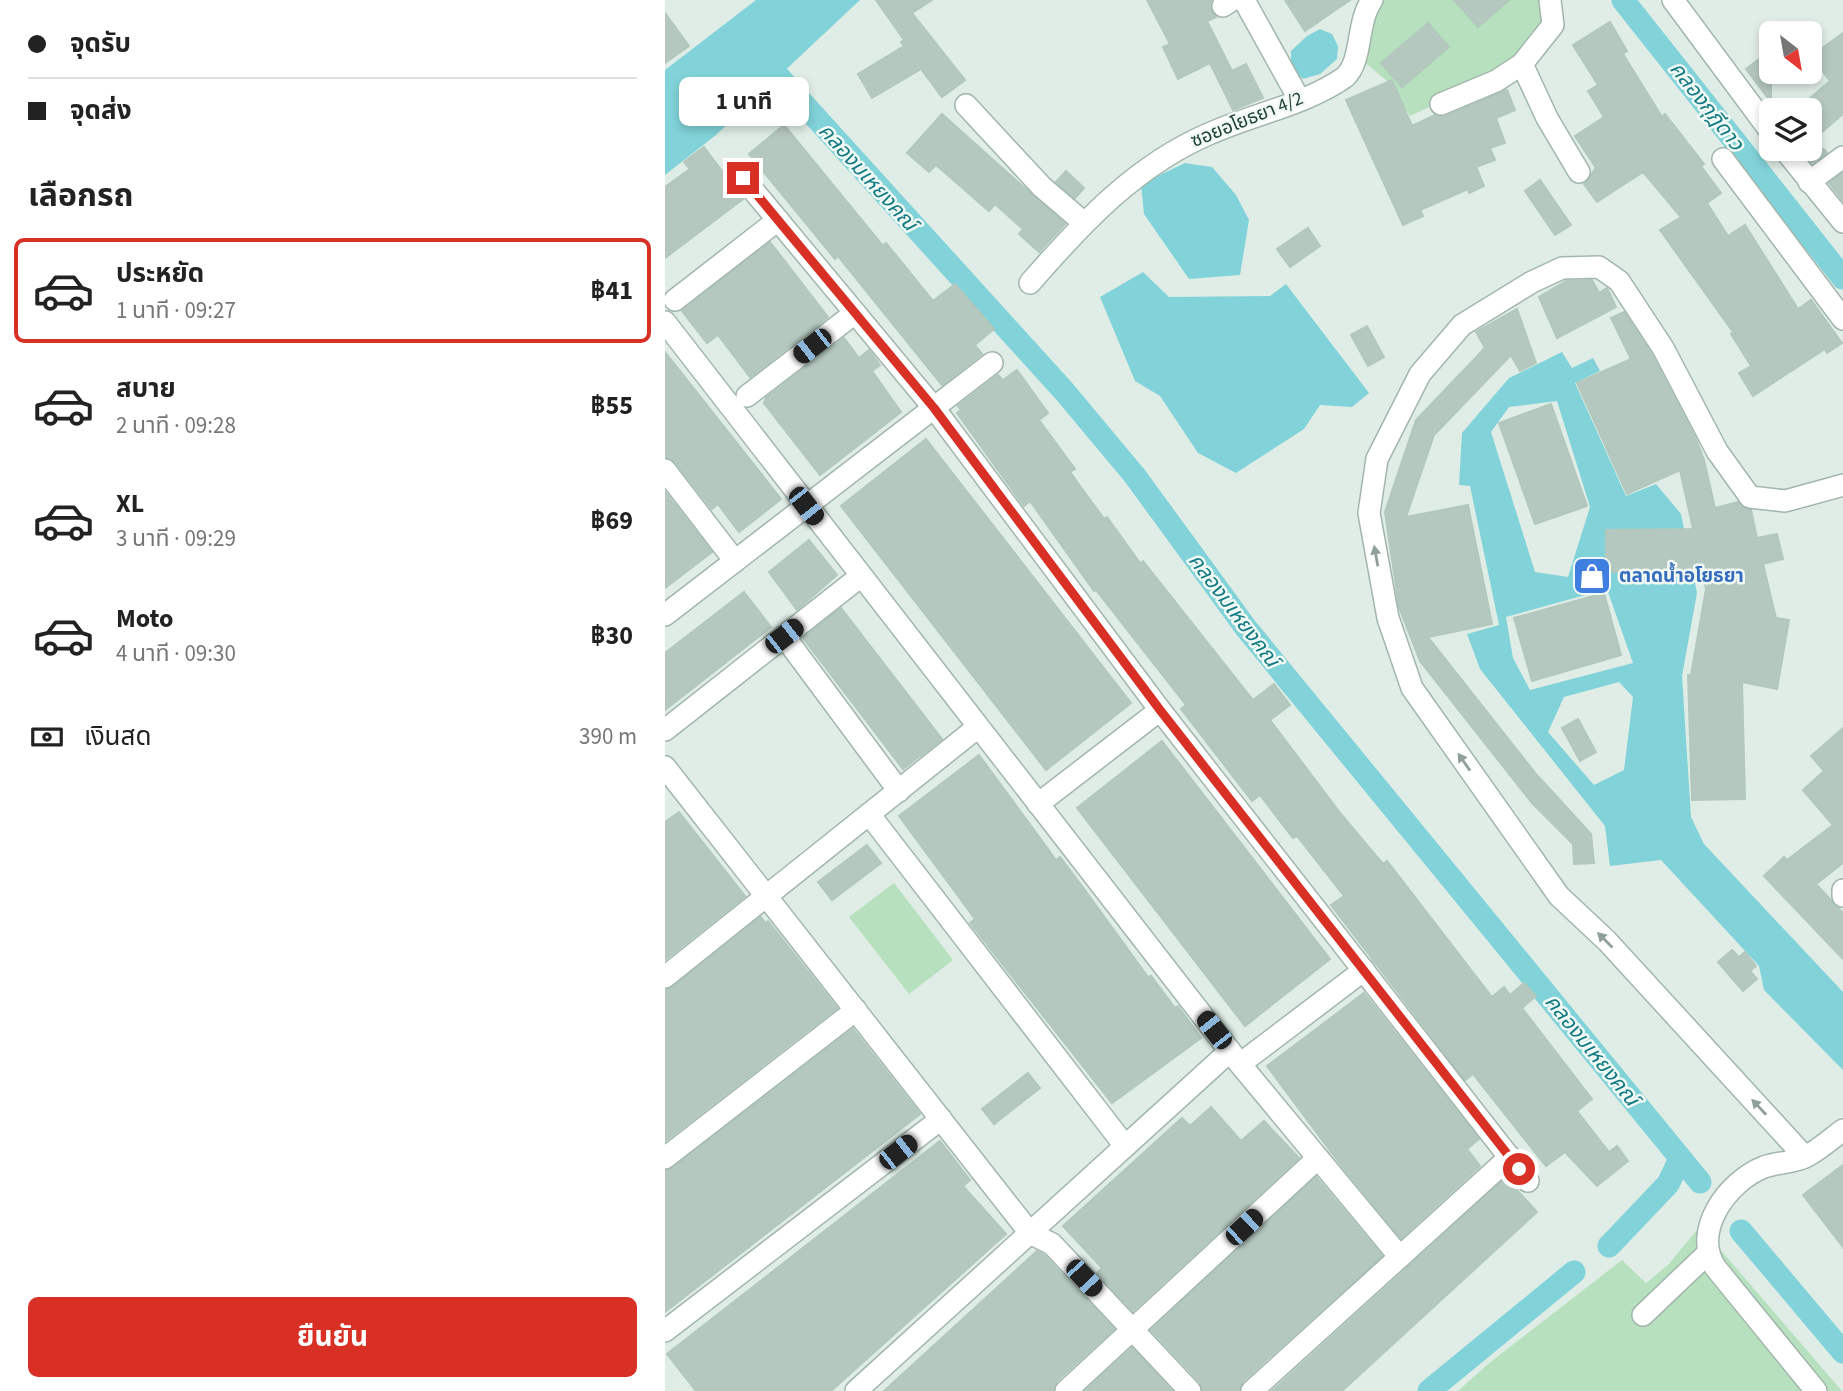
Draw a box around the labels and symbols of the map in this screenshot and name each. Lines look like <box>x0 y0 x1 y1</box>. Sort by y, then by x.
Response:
north arrow <box>1759 21 1822 84</box>
water label: คลองกุฎีดาว <box>1663 55 1752 157</box>
callout: 1 นาที <box>678 76 808 125</box>
street label: ซอยอโยธยา 4/2 <box>1187 85 1307 155</box>
water label: คลองมเหยงคณ์ <box>812 117 927 240</box>
route end <box>727 162 759 194</box>
car <box>789 325 836 367</box>
car <box>785 483 828 529</box>
one-way arrow <box>1371 545 1382 567</box>
water label: คลองมเหยงคณ์ <box>1181 547 1289 676</box>
shop icon: ตลาดน้ำอโยธยา <box>1571 555 1613 597</box>
place label: ตลาดน้ำอโยธยา <box>1619 562 1744 590</box>
car <box>761 615 808 657</box>
one-way arrow <box>1457 753 1471 771</box>
one-way arrow <box>1597 932 1614 948</box>
water label: คลองมเหยงคณ์ <box>1538 988 1649 1115</box>
car <box>1193 1007 1236 1053</box>
one-way arrow <box>1752 1099 1768 1116</box>
car <box>875 1131 922 1173</box>
route start <box>1503 1153 1535 1185</box>
car <box>1222 1205 1267 1249</box>
car <box>1062 1255 1107 1301</box>

